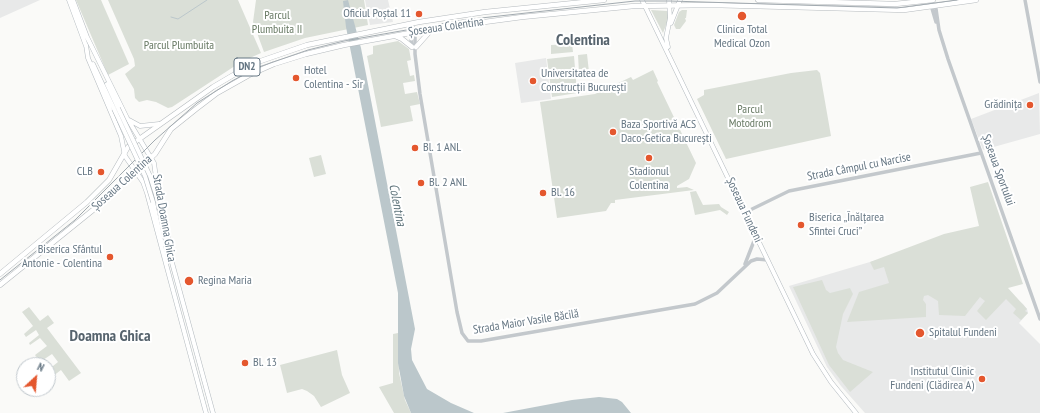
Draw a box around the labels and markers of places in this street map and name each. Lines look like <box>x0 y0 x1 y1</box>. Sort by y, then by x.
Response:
place label: Oficiul Poștal 11 <box>343 7 411 21</box>
marker: Oficiul Poștal 11 <box>414 9 424 19</box>
marker: Clinica Total Medical Ozon <box>736 10 748 22</box>
place label: Clinica Total Medical Ozon <box>714 23 770 51</box>
place label: Hotel Colentina - Sir <box>304 64 363 92</box>
place label: Universitatea de Construcții București <box>541 67 626 95</box>
marker: Hotel Colentina - Sir <box>291 73 301 83</box>
marker: Universitatea de Construcții București <box>528 76 538 86</box>
place label: Grădinița <box>984 98 1022 112</box>
marker: Grădinița <box>1025 100 1035 110</box>
place label: Baza Sportivă ACS Daco-Getica București <box>621 118 712 146</box>
marker: Baza Sportivă ACS Daco-Getica București <box>608 127 618 137</box>
place label: Bl. 1 ANL <box>423 141 461 155</box>
marker: Bl. 1 ANL <box>410 143 420 153</box>
marker: Stadionul Colentina <box>644 153 654 163</box>
place label: CLB <box>77 165 93 179</box>
place label: Stadionul Colentina <box>629 165 669 193</box>
marker: CLB <box>96 167 106 177</box>
place label: Bl. 2 ANL <box>429 176 467 190</box>
marker: Bl. 2 ANL <box>416 178 426 188</box>
place label: Bl. 16 <box>551 186 575 200</box>
marker: Bl. 16 <box>538 188 548 198</box>
place label: Biserica „Înălțarea Sfintei Cruci” <box>809 211 884 239</box>
marker: Biserica „Înălțarea Sfintei Cruci” <box>796 220 806 230</box>
place label: Biserica Sfântul Antonie - Colentina <box>22 243 102 271</box>
marker: Biserica Sfântul Antonie - Colentina <box>105 252 115 262</box>
place label: Regina Maria <box>198 274 252 288</box>
marker: Regina Maria <box>183 275 195 287</box>
place label: Spitalul Fundeni <box>929 326 997 340</box>
marker: Spitalul Fundeni <box>914 327 926 339</box>
place label: Bl. 13 <box>253 356 277 370</box>
marker: Bl. 13 <box>240 358 250 368</box>
place label: Institutul Clinic Fundeni (Clădirea A) <box>890 365 974 393</box>
marker: Institutul Clinic Fundeni (Clădirea A) <box>977 374 987 384</box>

